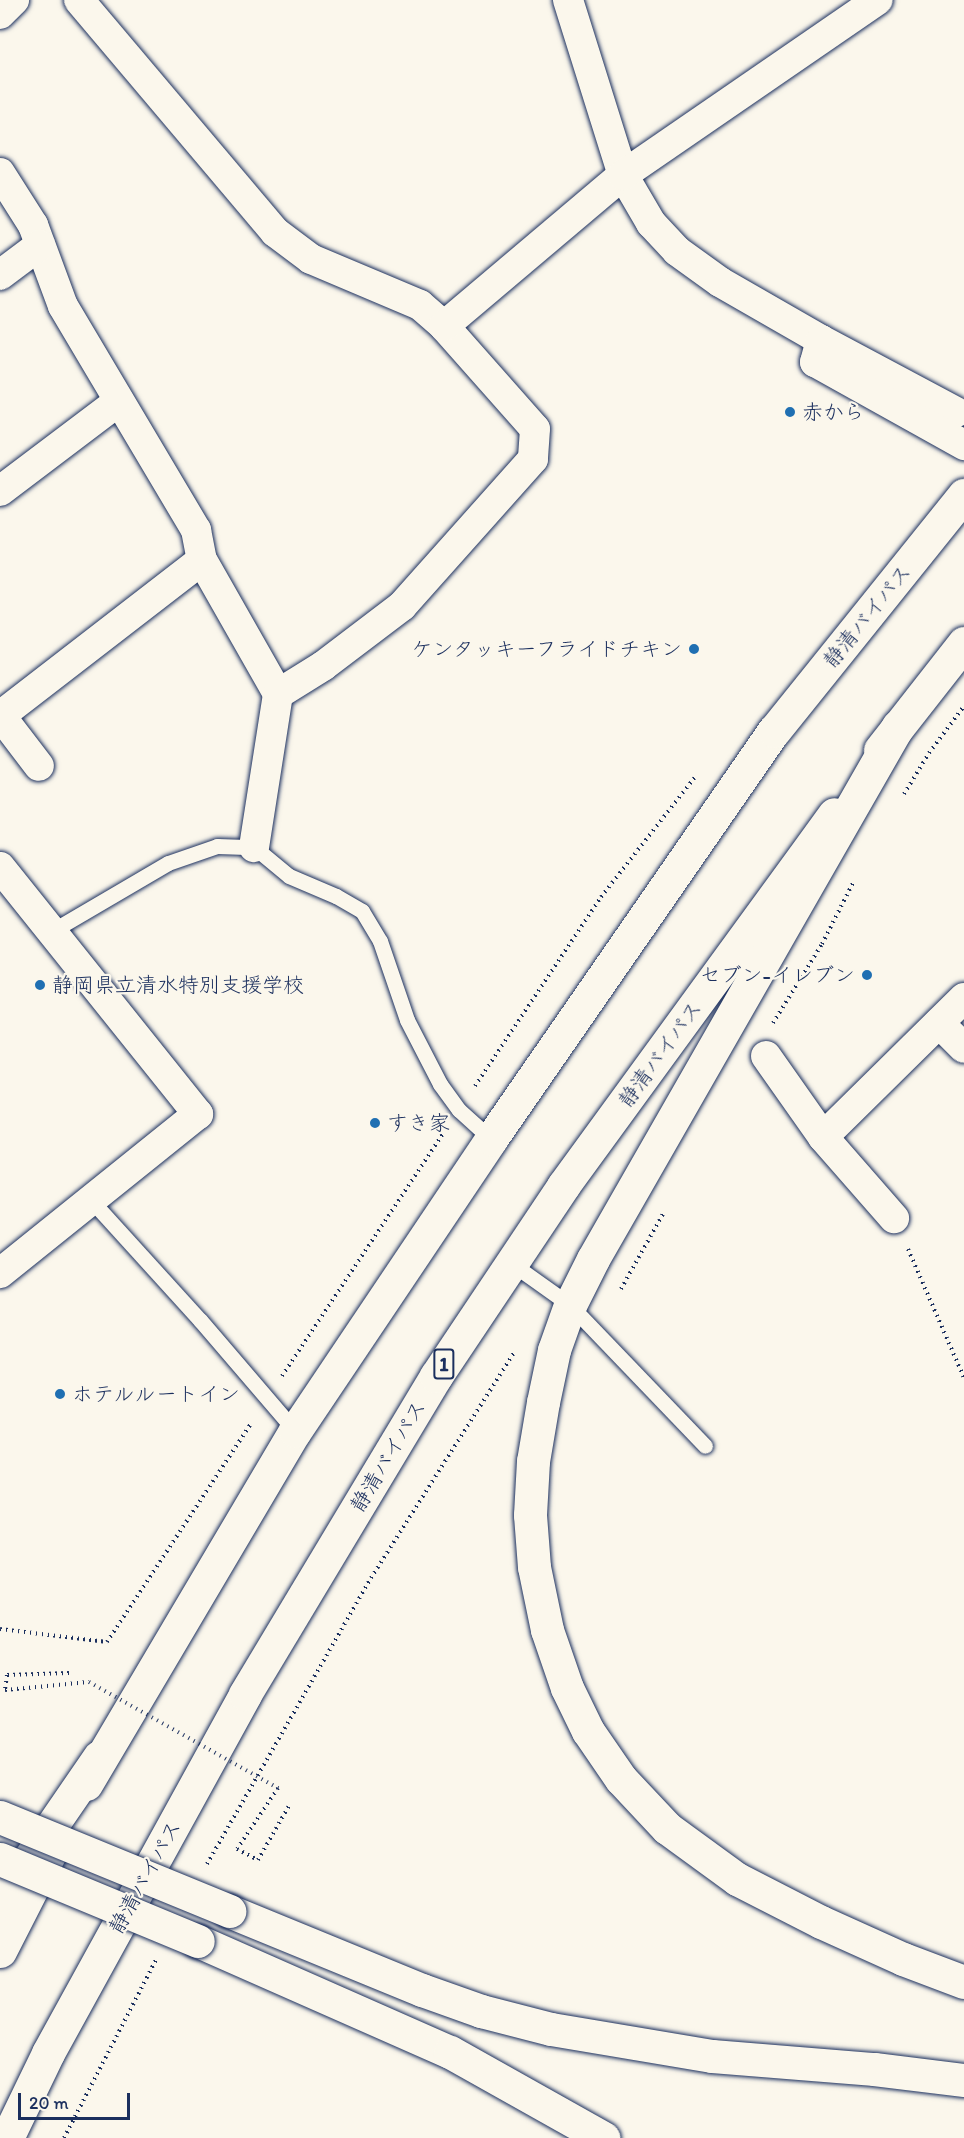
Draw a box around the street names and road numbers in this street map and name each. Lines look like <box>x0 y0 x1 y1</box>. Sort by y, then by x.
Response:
street label: 静清バイパス <box>818 559 916 673</box>
street label: 静清バイパス <box>613 996 707 1112</box>
road number: 1 <box>432 1347 456 1381</box>
street label: 静清バイパス <box>345 1396 431 1516</box>
street label: 静清バイパス <box>103 1816 187 1938</box>

